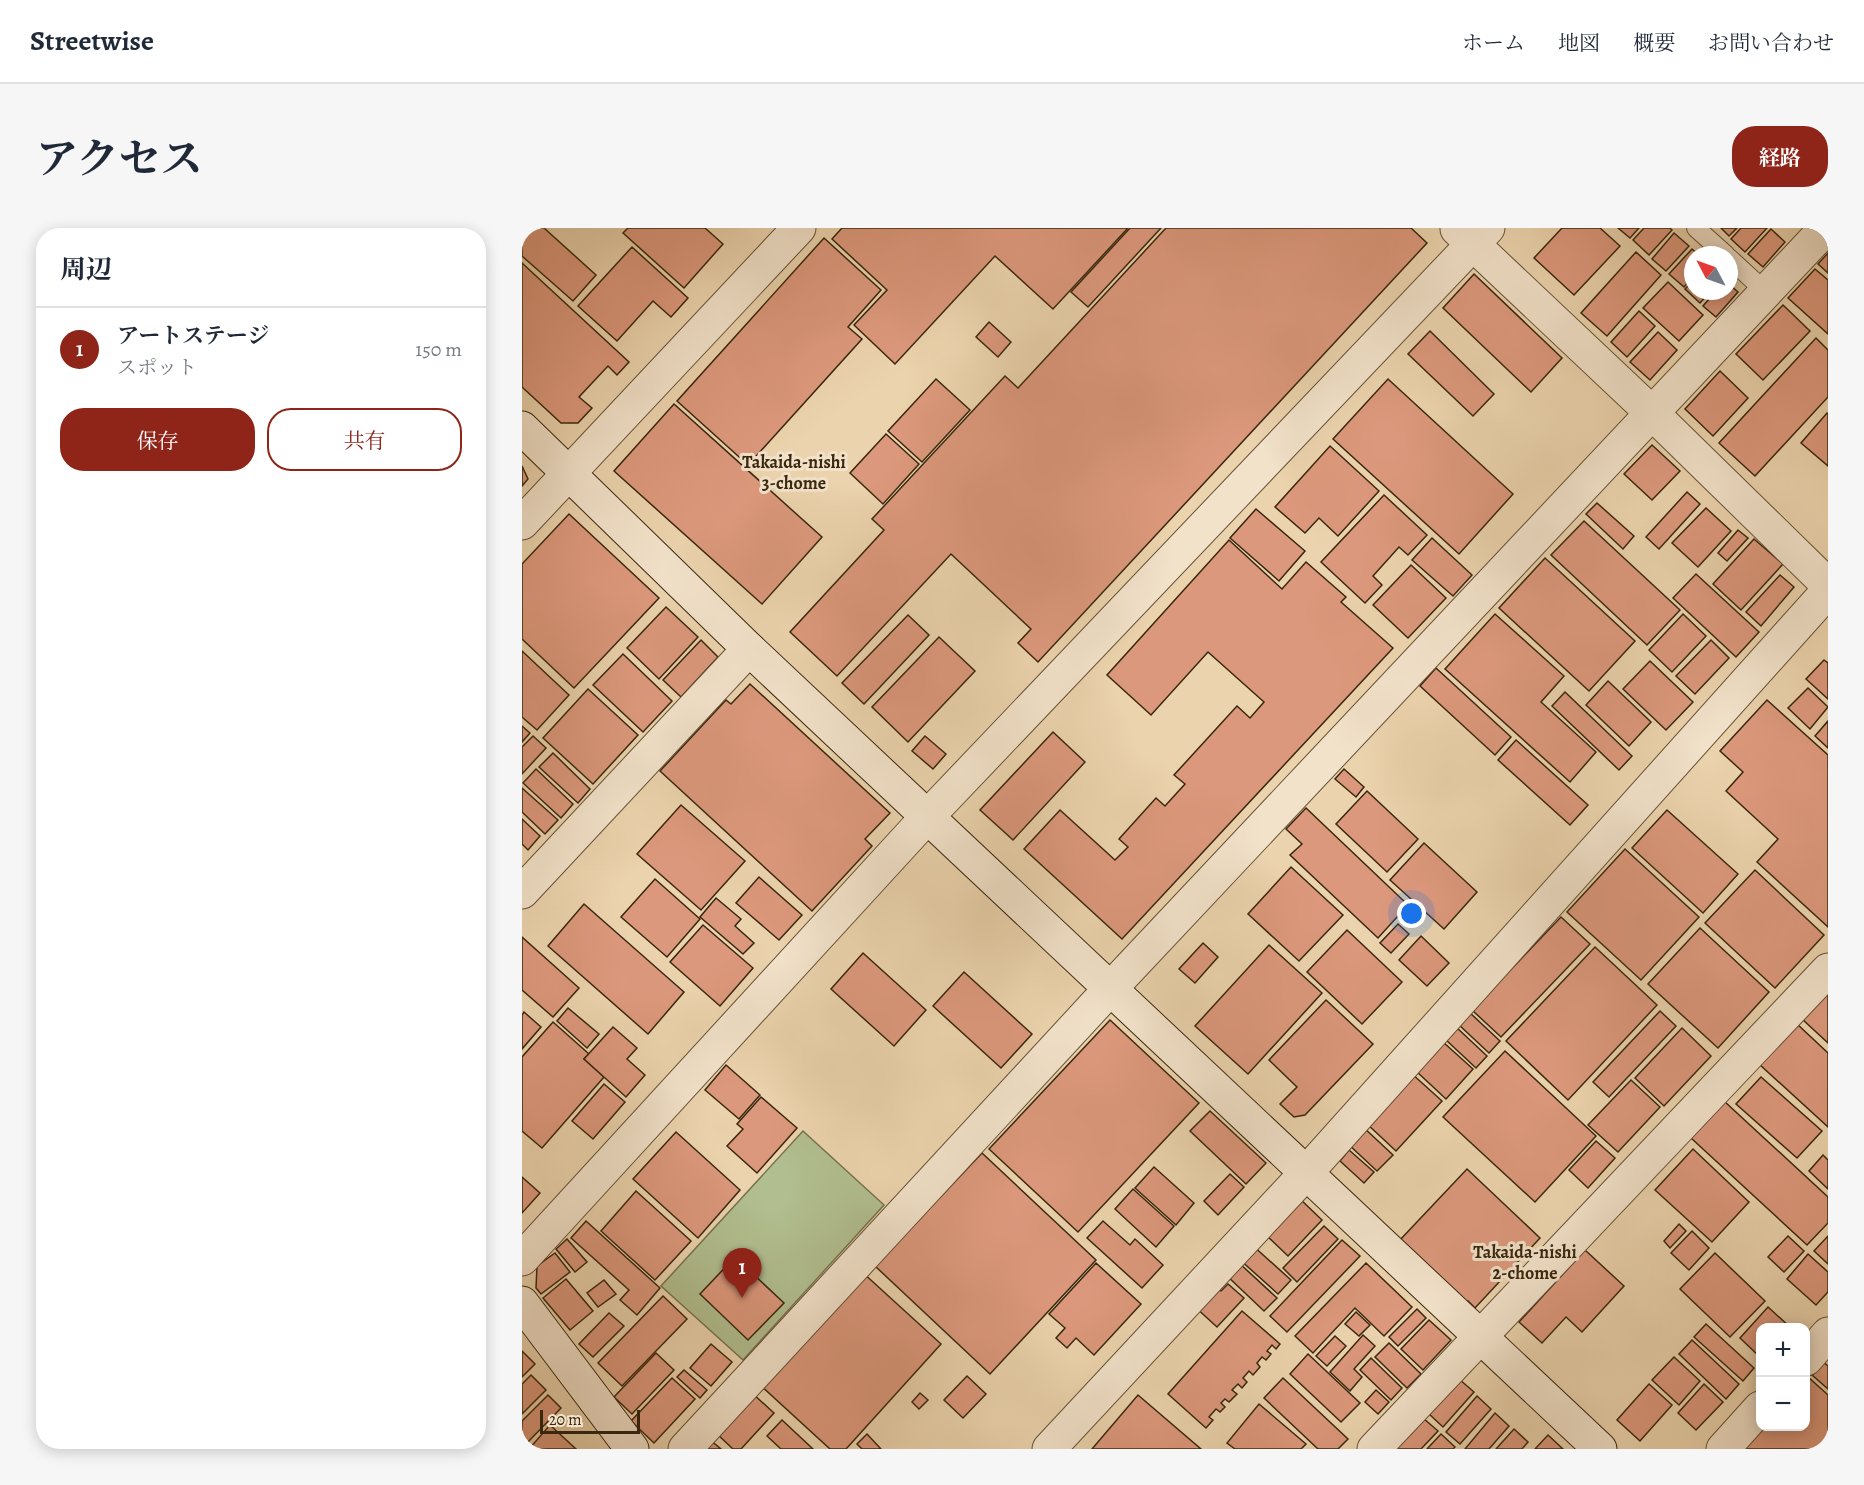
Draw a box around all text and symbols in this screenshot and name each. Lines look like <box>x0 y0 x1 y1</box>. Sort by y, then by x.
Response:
text: Streetwise <box>30 22 154 60</box>
text: ホーム <box>1462 29 1525 57</box>
text: 地図 <box>1558 29 1600 57</box>
text: 概要 <box>1633 29 1675 57</box>
text: お問い合わせ <box>1708 29 1834 57</box>
button: 経路 <box>1732 126 1828 187</box>
text: アクセス <box>36 130 203 187</box>
north arrow <box>1684 246 1738 300</box>
text: 周辺 <box>60 252 112 287</box>
text: アートステージ <box>117 321 269 351</box>
text: 1 <box>76 336 83 363</box>
text: 150 m <box>415 336 462 363</box>
text: スポット <box>117 354 197 381</box>
button: 保存 <box>60 408 255 471</box>
button: 共有 <box>267 408 462 471</box>
district label: Takaida-nishi 3-chome <box>742 450 846 495</box>
your location <box>1397 899 1426 928</box>
district label: Takaida-nishi 2-chome <box>1473 1240 1577 1285</box>
pin: 1 <box>722 1248 762 1298</box>
map controls <box>1756 1323 1810 1431</box>
button: + <box>1756 1323 1810 1377</box>
button: − <box>1756 1377 1810 1431</box>
scale bar <box>540 1407 640 1434</box>
text: 20 m <box>549 1409 582 1431</box>

